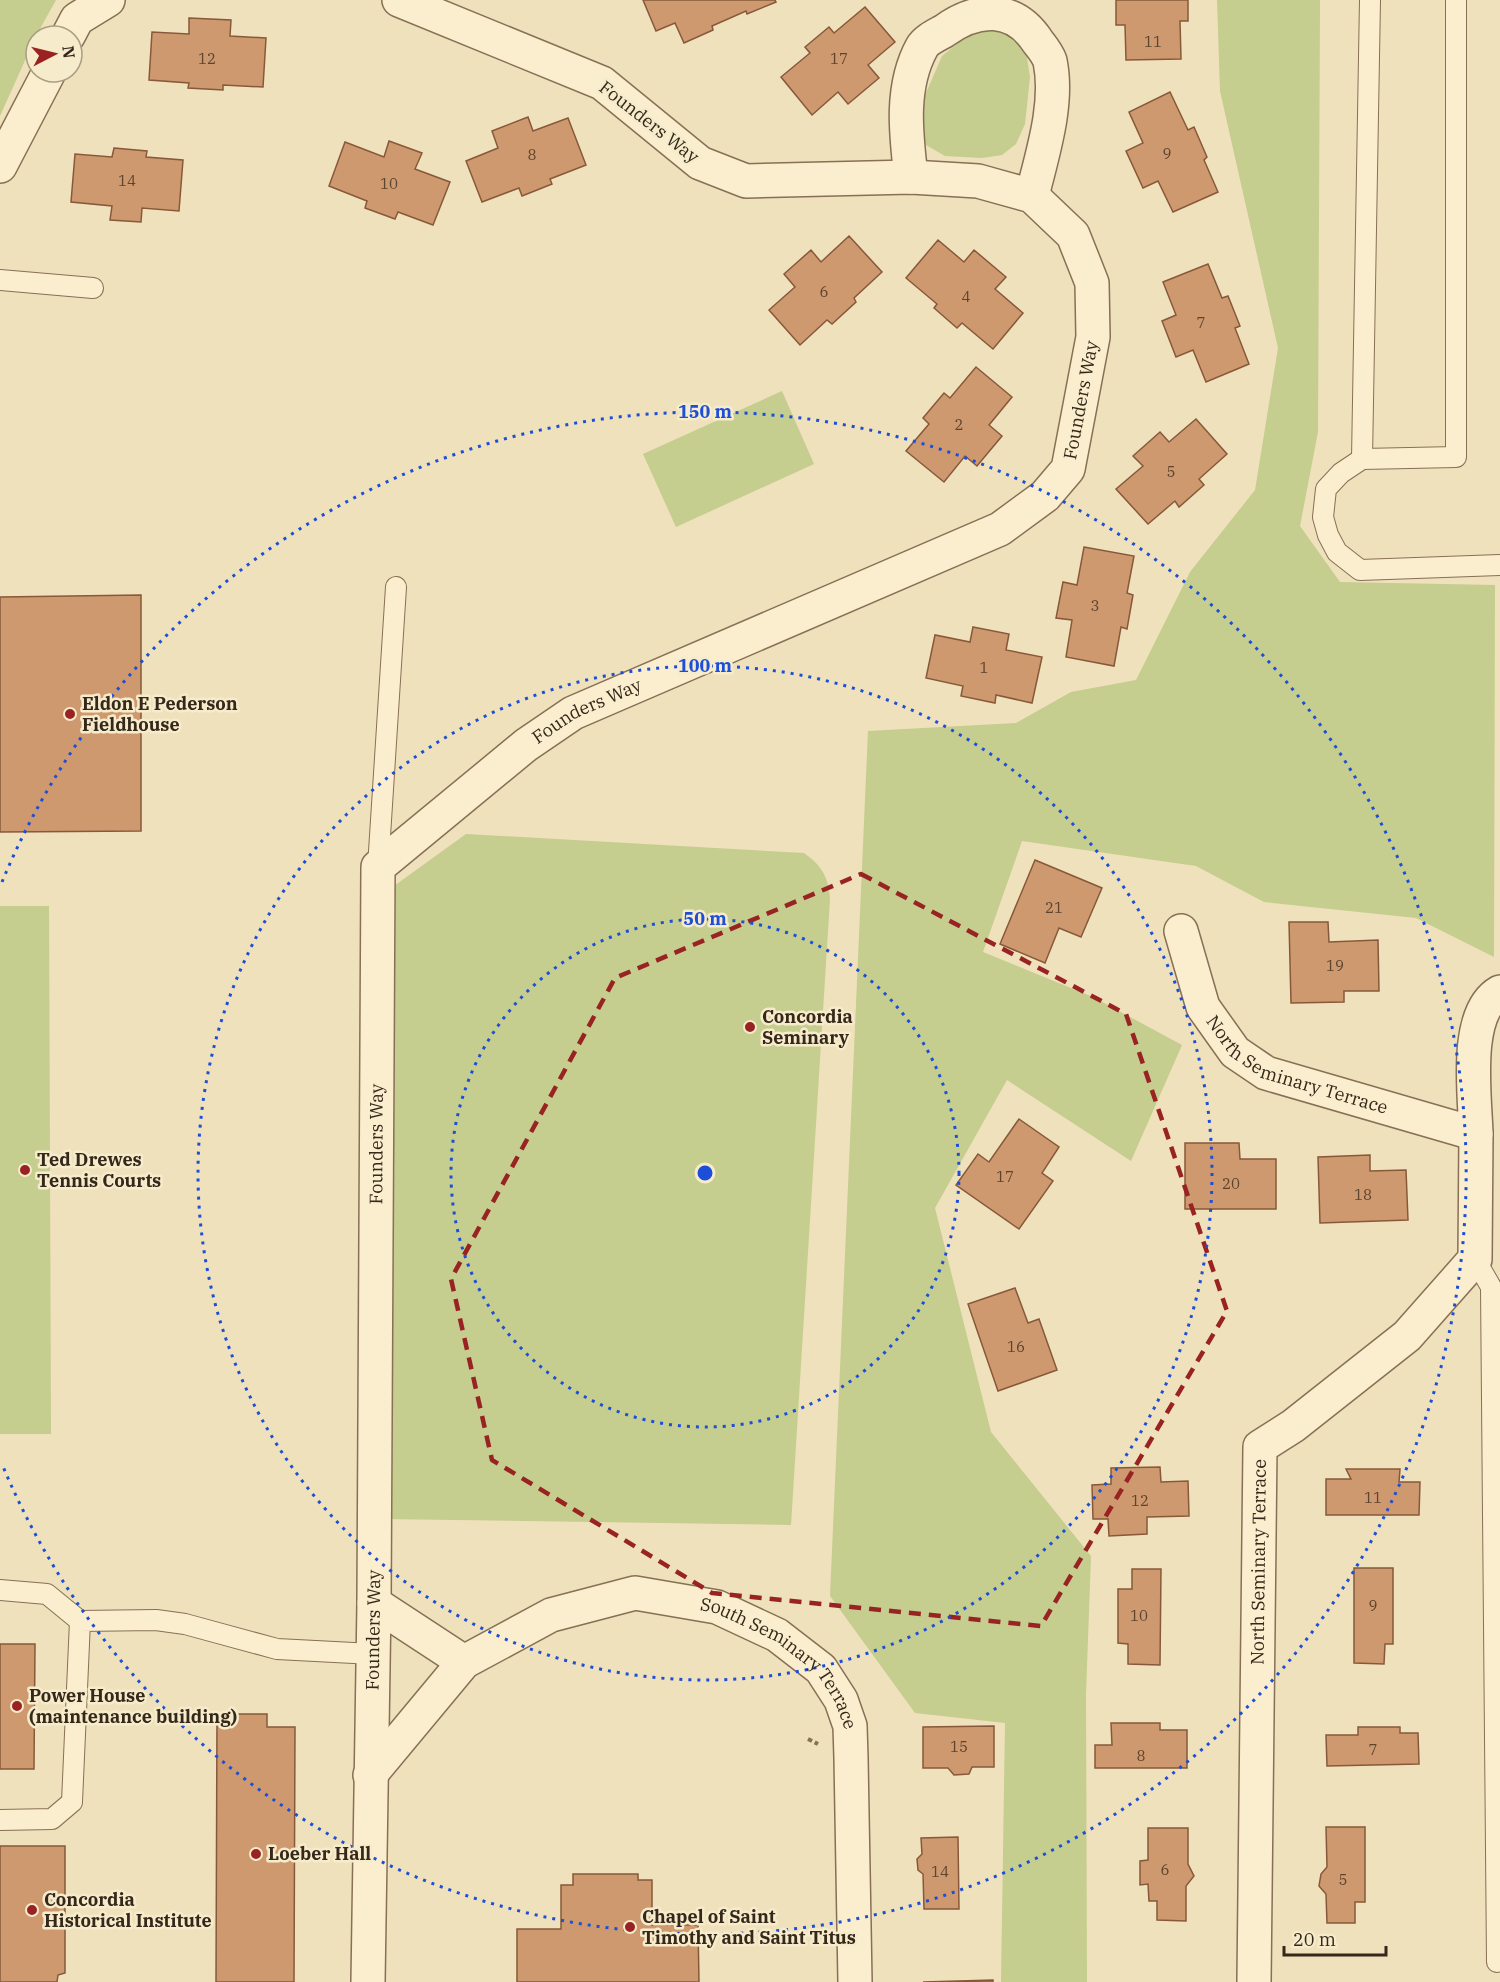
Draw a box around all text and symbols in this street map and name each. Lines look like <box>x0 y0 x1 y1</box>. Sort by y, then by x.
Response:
north arrow <box>24 24 84 84</box>
house number: 11 <box>1144 32 1162 51</box>
text: N <box>58 45 80 60</box>
house number: 12 <box>198 49 216 68</box>
house number: 17 <box>830 49 848 68</box>
street label: Founders Way <box>595 75 704 168</box>
house number: 9 <box>1162 144 1172 163</box>
house number: 8 <box>527 145 537 164</box>
house number: 14 <box>118 171 136 190</box>
house number: 10 <box>380 174 398 193</box>
house number: 6 <box>819 282 829 301</box>
house number: 4 <box>961 287 971 306</box>
house number: 7 <box>1196 313 1206 332</box>
street label: Founders Way <box>1058 338 1103 461</box>
text: 150 m <box>678 400 733 423</box>
house number: 2 <box>954 415 964 434</box>
house number: 5 <box>1166 462 1176 481</box>
house number: 3 <box>1090 596 1100 615</box>
text: 100 m <box>678 654 733 677</box>
house number: 1 <box>979 658 989 677</box>
street label: Founders Way <box>527 673 645 749</box>
place label: Eldon E Pederson Fieldhouse <box>82 692 238 736</box>
marker: Eldon E Pederson Fieldhouse <box>63 707 77 721</box>
house number: 21 <box>1045 898 1063 917</box>
text: 50 m <box>683 907 727 930</box>
house number: 19 <box>1326 956 1344 975</box>
place label: Concordia Seminary <box>762 1005 853 1049</box>
street label: North Seminary Terrace <box>1202 1011 1391 1119</box>
marker: Concordia Seminary <box>743 1020 757 1034</box>
street label: Founders Way <box>364 1083 388 1204</box>
place label: Ted Drewes Tennis Courts <box>37 1148 161 1192</box>
marker: Ted Drewes Tennis Courts <box>18 1163 32 1177</box>
centre of rings <box>695 1163 715 1183</box>
house number: 17 <box>996 1167 1014 1186</box>
house number: 20 <box>1222 1174 1240 1193</box>
house number: 18 <box>1354 1185 1372 1204</box>
house number: 16 <box>1007 1337 1025 1356</box>
street label: North Seminary Terrace <box>1246 1459 1271 1665</box>
house number: 11 <box>1364 1488 1382 1507</box>
house number: 12 <box>1131 1491 1149 1510</box>
street label: Founders Way <box>361 1569 385 1691</box>
street label: South Seminary Terrace <box>699 1592 862 1732</box>
house number: 9 <box>1368 1596 1378 1615</box>
house number: 10 <box>1130 1606 1148 1625</box>
place label: Power House (maintenance building) <box>29 1684 237 1728</box>
marker: Power House (maintenance building) <box>10 1699 24 1713</box>
house number: 15 <box>950 1737 968 1756</box>
house number: 7 <box>1368 1740 1378 1759</box>
house number: 8 <box>1136 1746 1146 1765</box>
place label: Loeber Hall <box>268 1842 371 1865</box>
marker: Loeber Hall <box>249 1847 263 1861</box>
house number: 6 <box>1160 1860 1170 1879</box>
house number: 14 <box>931 1862 949 1881</box>
house number: 5 <box>1338 1870 1348 1889</box>
place label: Concordia Historical Institute <box>44 1888 212 1932</box>
marker: Concordia Historical Institute <box>25 1903 39 1917</box>
place label: Chapel of Saint Timothy and Saint Titus <box>642 1905 856 1949</box>
scale bar <box>1284 1919 1386 1957</box>
marker: Chapel of Saint Timothy and Saint Titus <box>623 1920 637 1934</box>
text: 20 m <box>1293 1928 1336 1951</box>

